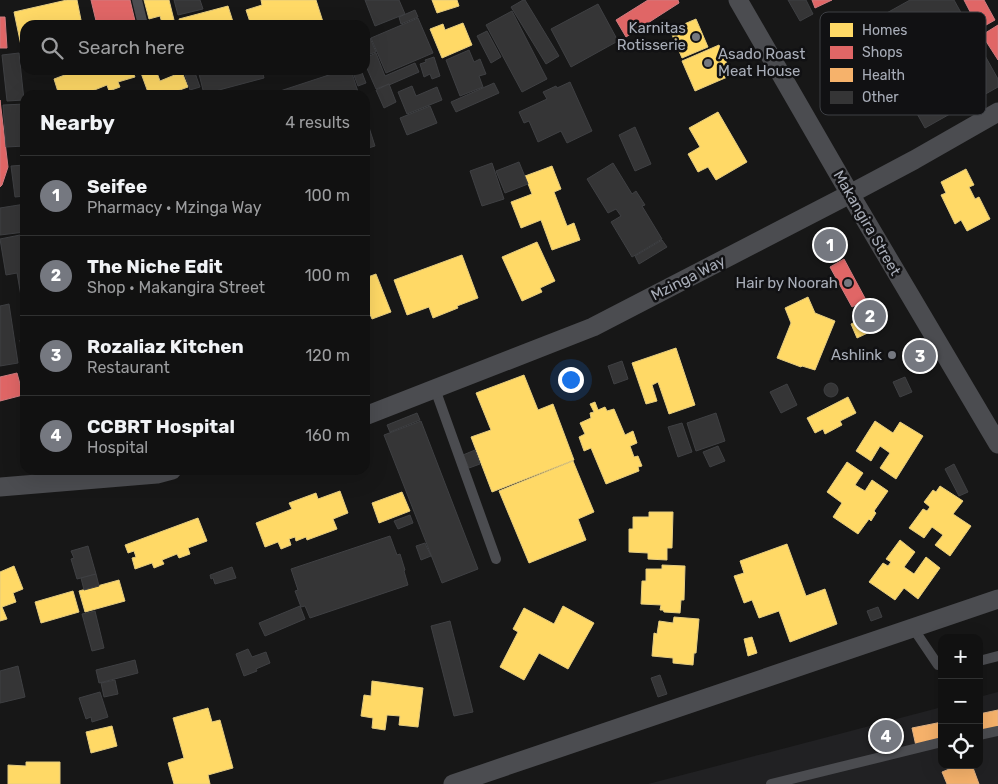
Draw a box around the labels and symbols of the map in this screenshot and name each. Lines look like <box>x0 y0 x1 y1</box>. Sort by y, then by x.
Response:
legend <box>820 12 986 115</box>
place label: Karnitas Rotisserie <box>617 19 686 54</box>
text: Homes <box>862 22 907 39</box>
marker: Karnitas Rotisserie <box>690 31 702 43</box>
text: Shops <box>862 44 903 61</box>
place label: Asado Roast Meat House <box>718 45 805 80</box>
marker: Asado Roast Meat House <box>702 57 714 69</box>
text: Health <box>862 67 905 84</box>
text: Other <box>862 89 899 106</box>
street label: Makangira Street <box>830 167 905 279</box>
pin: 1 <box>814 226 846 264</box>
street label: Mzinga Way <box>648 252 728 304</box>
place label: Hair by Noorah <box>736 274 838 292</box>
marker: Hair by Noorah <box>842 277 854 289</box>
pin: 2 <box>854 297 886 335</box>
pin: 3 <box>904 337 936 375</box>
place label: Ashlink <box>831 346 882 364</box>
marker: Ashlink <box>886 349 898 361</box>
your location <box>558 367 584 393</box>
pin: 4 <box>870 717 902 755</box>

